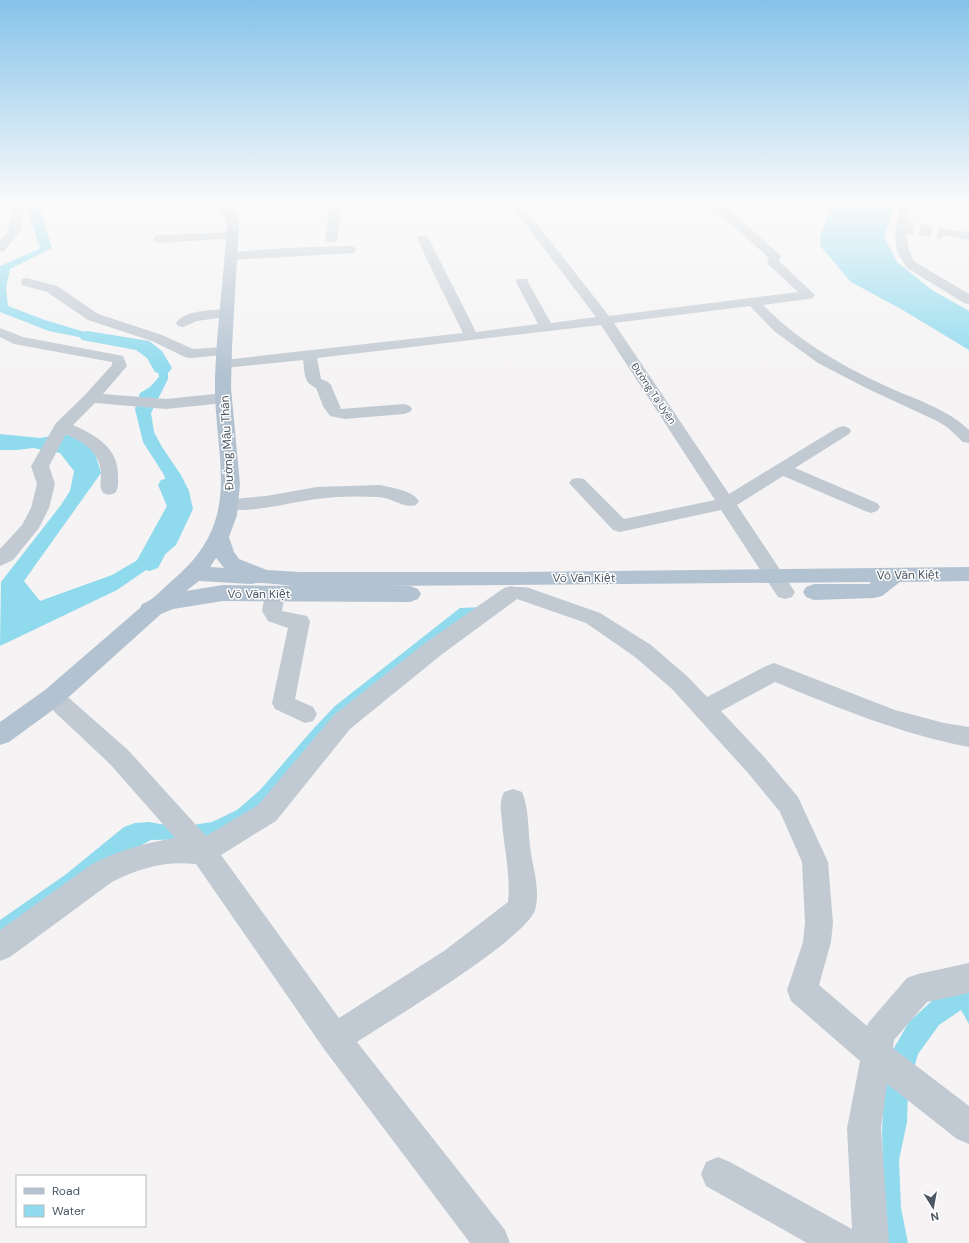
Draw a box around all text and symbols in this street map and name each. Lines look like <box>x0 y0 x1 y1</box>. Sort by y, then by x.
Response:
street label: Đường Tạ Uyên <box>628 360 679 427</box>
street label: Đường Mậu Thân <box>217 395 237 491</box>
street label: Võ Văn Kiệt <box>876 566 940 584</box>
street label: Võ Văn Kiệt <box>553 570 616 586</box>
street label: Võ Văn Kiệt <box>228 586 291 602</box>
legend <box>16 1175 146 1227</box>
text: Road <box>52 1183 80 1199</box>
north arrow <box>913 1187 953 1227</box>
text: Water <box>52 1203 86 1219</box>
text: N <box>930 1209 940 1224</box>

